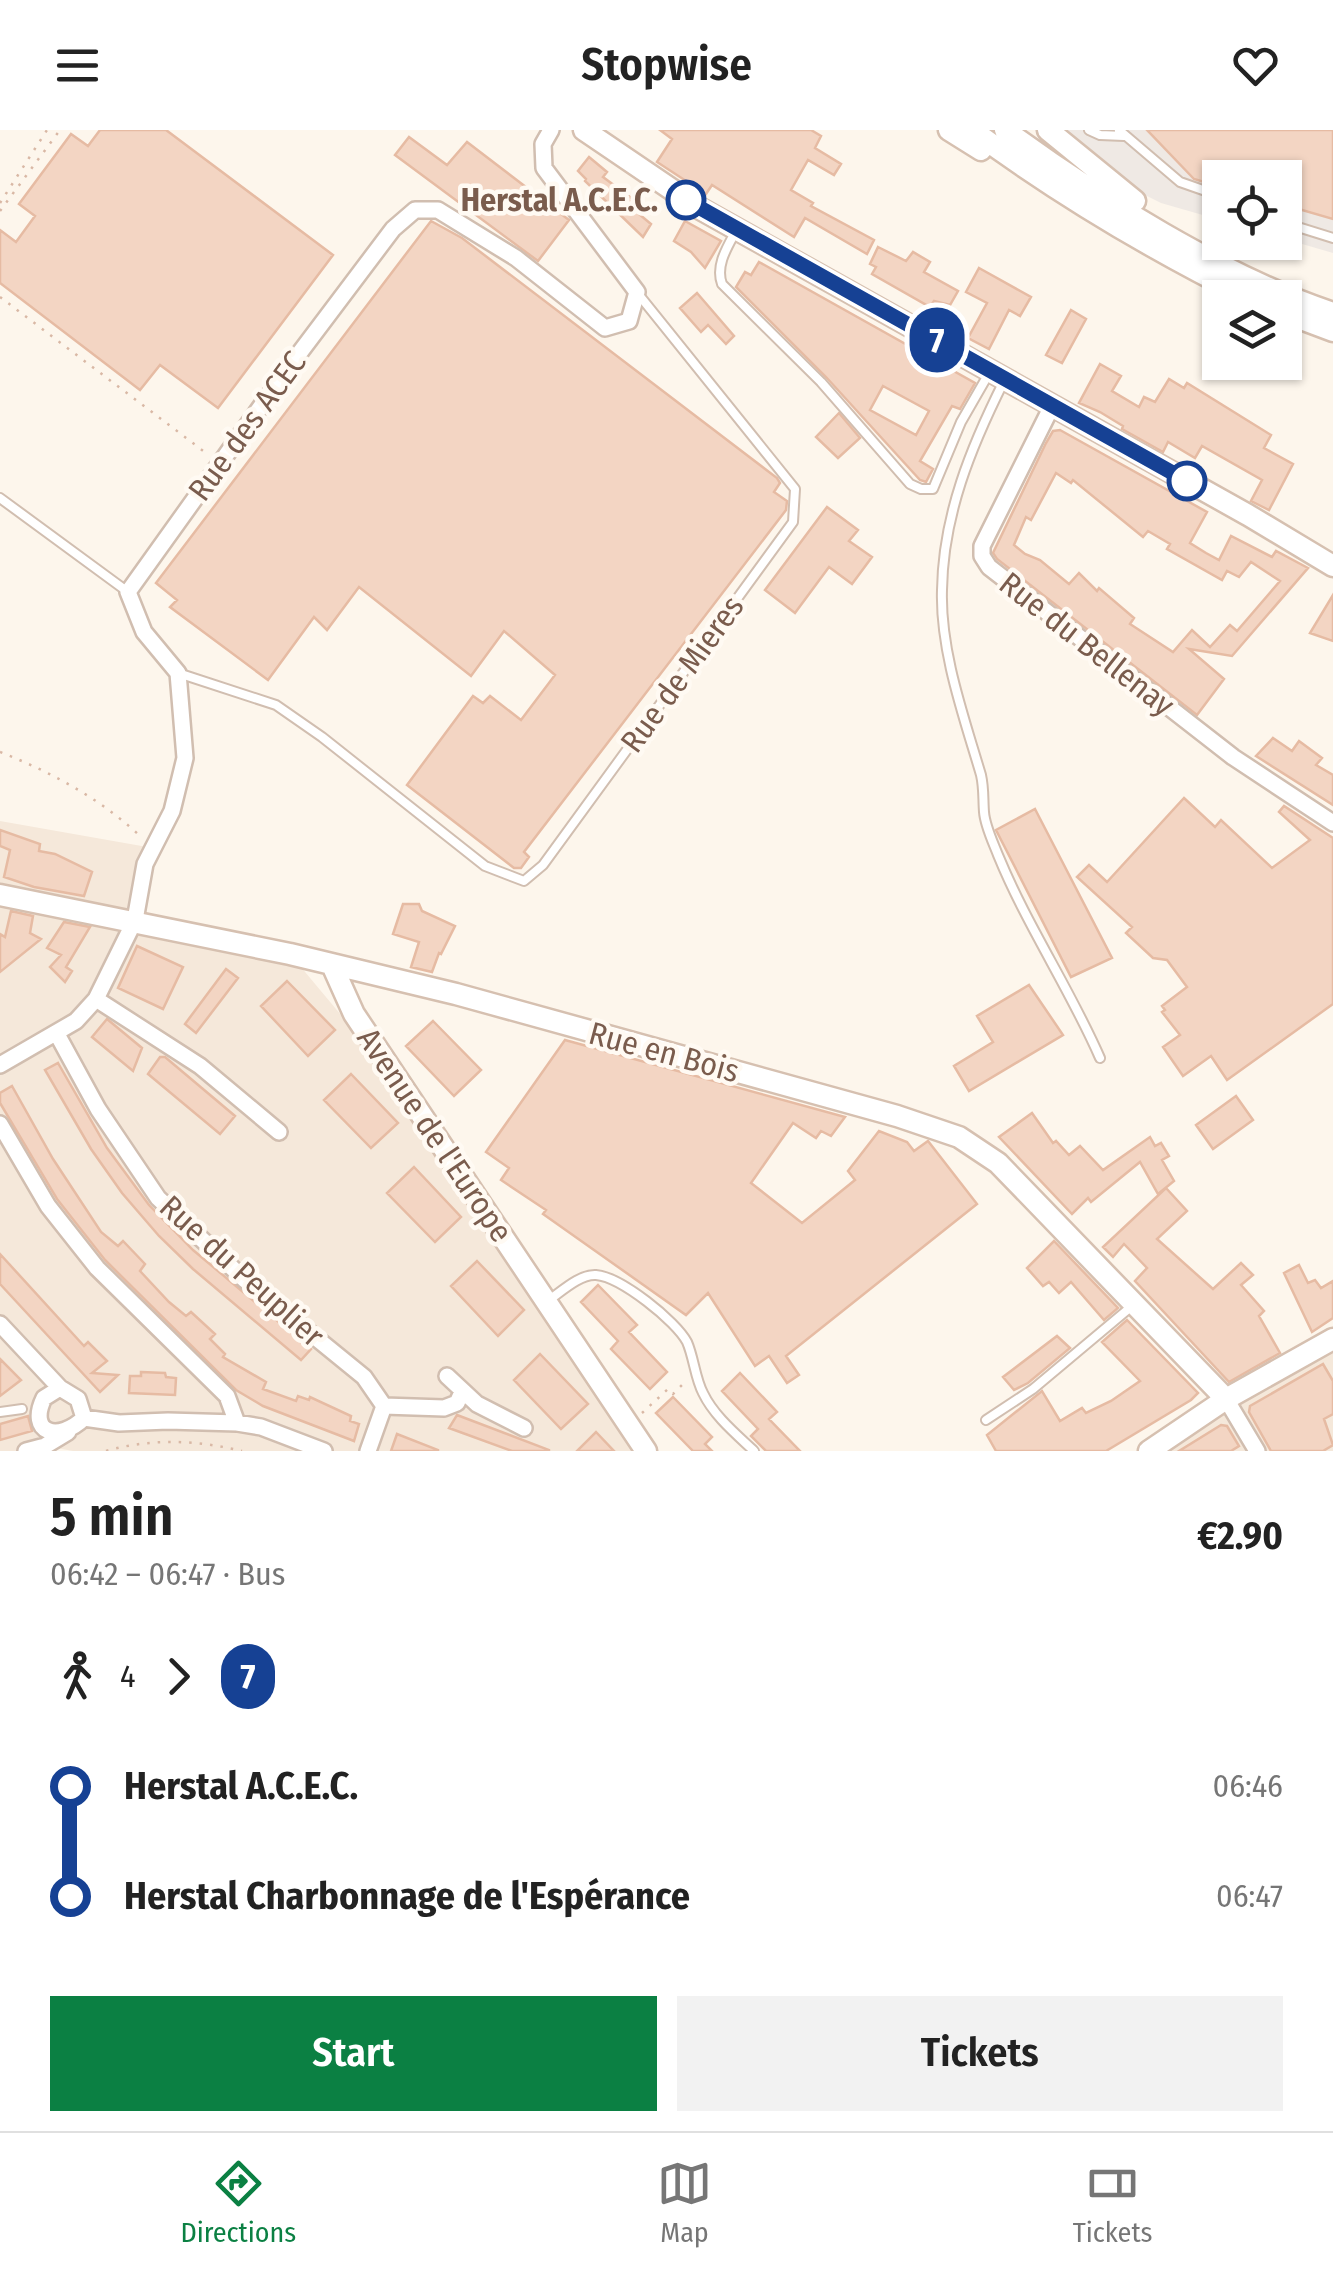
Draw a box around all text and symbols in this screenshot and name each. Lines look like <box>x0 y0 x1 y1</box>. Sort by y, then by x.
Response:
icon: menu <box>50 38 105 93</box>
text: Stopwise <box>581 38 752 92</box>
icon: heart <box>1228 38 1283 93</box>
map controls <box>1202 160 1302 380</box>
button: locate <box>1202 160 1302 260</box>
place label: Herstal A.C.E.C. <box>461 181 658 219</box>
marker: Herstal A.C.E.C. <box>667 181 705 219</box>
button: layers <box>1202 280 1302 380</box>
line badge: 7 <box>904 308 970 372</box>
text: 7 <box>930 319 944 361</box>
street label: Rue des ACEC <box>180 344 314 508</box>
unlabelled marker <box>1168 462 1206 500</box>
street label: Rue du Bellenay <box>992 564 1182 724</box>
street label: Rue de Mieres <box>612 588 752 760</box>
street label: Rue en Bois <box>585 1014 743 1090</box>
street label: Avenue de l'Europe <box>349 1021 521 1249</box>
street label: Rue du Peuplier <box>152 1187 332 1355</box>
text: 5 min <box>50 1484 173 1550</box>
text: €2.90 <box>1197 1513 1283 1559</box>
text: 06:42 – 06:47 · Bus <box>50 1555 285 1593</box>
icon: walk <box>50 1649 105 1704</box>
icon: forward <box>151 1649 206 1704</box>
text: 7 <box>241 1655 255 1697</box>
text: 4 <box>120 1657 136 1695</box>
text: Herstal A.C.E.C. <box>124 1763 358 1809</box>
text: 06:46 <box>1212 1767 1283 1805</box>
text: Herstal Charbonnage de l'Espérance <box>124 1873 690 1919</box>
text: 06:47 <box>1216 1877 1283 1915</box>
button: Start <box>50 1996 657 2111</box>
button: Tickets <box>677 1996 1283 2111</box>
tab: Directions <box>180 2156 296 2249</box>
tab: Map <box>657 2156 712 2249</box>
tab: Tickets <box>1073 2156 1153 2249</box>

